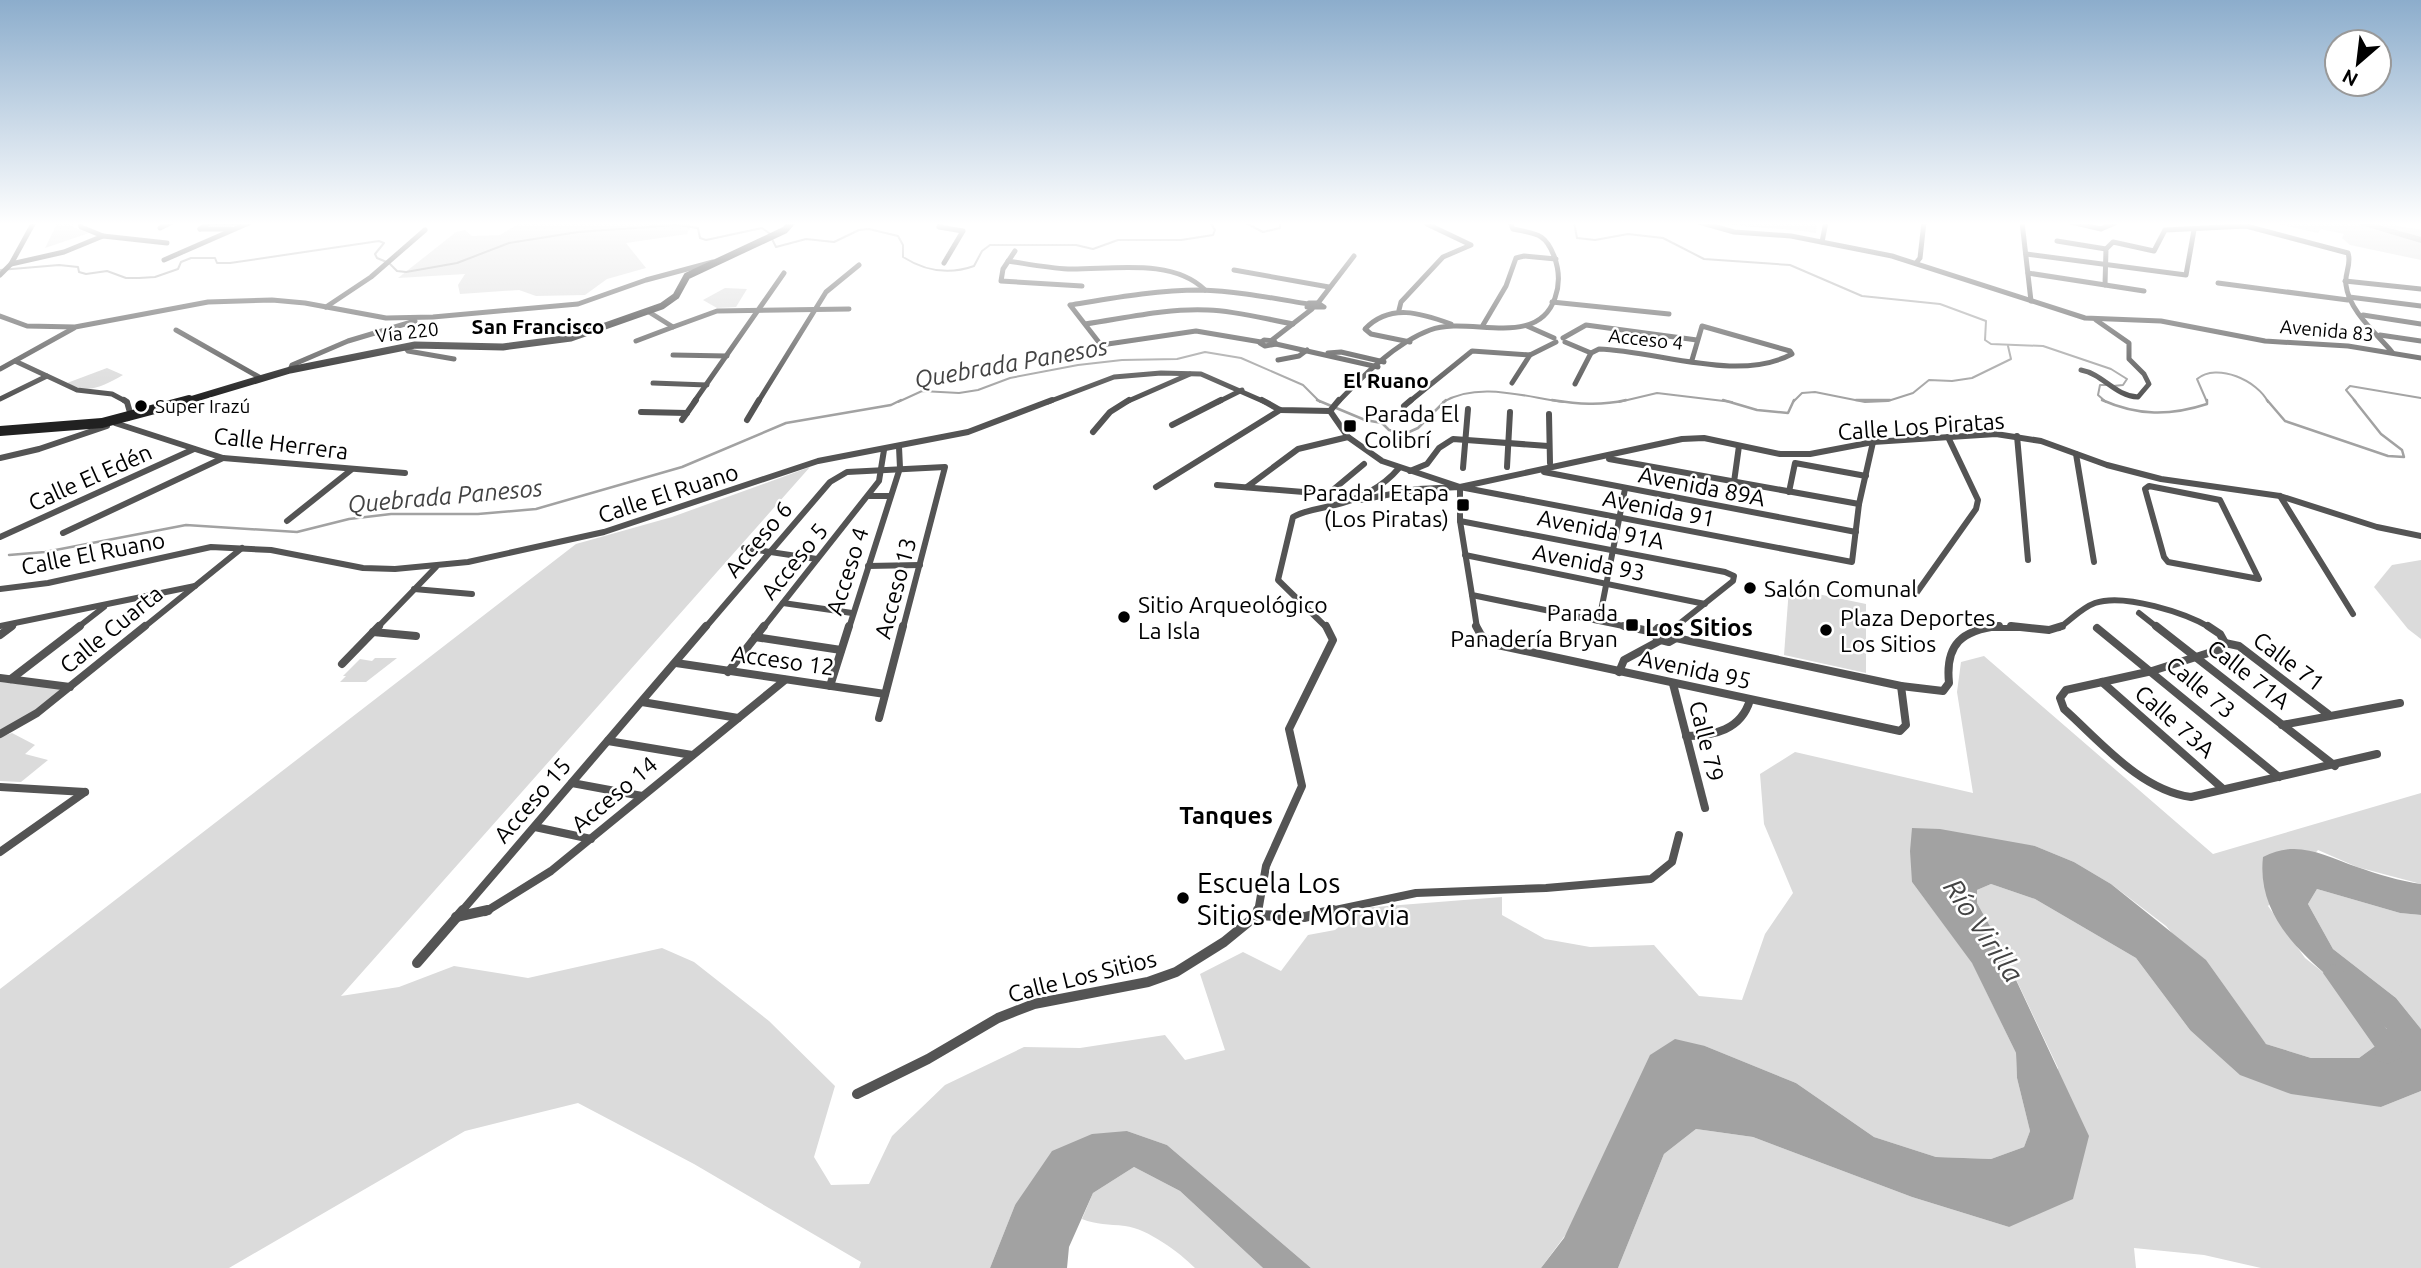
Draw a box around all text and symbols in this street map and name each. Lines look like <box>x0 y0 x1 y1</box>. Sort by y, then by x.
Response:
north arrow <box>2323 28 2393 98</box>
text: N <box>2339 65 2361 91</box>
district label: San Francisco <box>472 314 604 338</box>
street label: Avenida 83 <box>2279 315 2375 345</box>
street label: Vía 220 <box>374 317 440 347</box>
street label: Acceso 4 <box>1608 324 1684 354</box>
water label: Quebrada Panesos <box>912 333 1110 394</box>
district label: El Ruano <box>1343 368 1429 392</box>
place label: Super Irazú <box>155 395 250 417</box>
marker: Super Irazú <box>133 398 149 414</box>
place label: Parada El Colibrí <box>1364 401 1459 452</box>
street label: Calle Los Piratas <box>1837 408 2005 444</box>
marker: Parada El Colibrí <box>1342 418 1358 434</box>
street label: Calle Herrera <box>212 422 350 464</box>
street label: Calle El Edén <box>25 439 155 515</box>
street label: Calle El Ruano <box>595 459 741 527</box>
street label: Avenida 89A <box>1636 461 1768 511</box>
water label: Quebrada Panesos <box>346 474 544 519</box>
place label: Parada I Etapa (Los Piratas) <box>1302 480 1449 532</box>
street label: Avenida 91 <box>1601 485 1717 531</box>
street label: Acceso 6 <box>719 496 797 582</box>
marker: Parada I Etapa (Los Piratas) <box>1455 497 1471 513</box>
street label: Avenida 91A <box>1535 504 1667 554</box>
street label: Acceso 5 <box>756 518 832 604</box>
street label: Acceso 4 <box>821 524 873 618</box>
street label: Calle El Ruano <box>19 527 167 579</box>
street label: Acceso 13 <box>870 535 920 641</box>
street label: Avenida 93 <box>1531 539 1647 585</box>
place label: Salón Comunal <box>1764 576 1917 601</box>
street label: Calle Cuarta <box>55 580 167 678</box>
marker: Salón Comunal <box>1742 580 1758 596</box>
place label: Sitio Arqueológico La Isla <box>1138 592 1328 643</box>
place label: Parada Panadería Bryan <box>1450 600 1618 651</box>
place label: Plaza Deportes Los Sitios <box>1840 605 1996 656</box>
marker: Sitio Arqueológico La Isla <box>1116 609 1132 625</box>
district label: Los Sitios <box>1645 614 1753 641</box>
marker: Parada Panadería Bryan <box>1624 617 1640 633</box>
marker: Plaza Deportes Los Sitios <box>1818 622 1834 638</box>
street label: Calle 71 <box>2249 626 2329 696</box>
street label: Calle 71A <box>2203 634 2295 714</box>
street label: Acceso 12 <box>730 640 836 680</box>
street label: Avenida 95 <box>1637 645 1753 693</box>
street label: Calle 73 <box>2162 651 2240 723</box>
street label: Calle 73A <box>2130 680 2220 762</box>
street label: Calle 79 <box>1685 698 1729 784</box>
street label: Acceso 14 <box>566 751 662 837</box>
street label: Acceso 15 <box>489 753 575 847</box>
district label: Tanques <box>1179 802 1273 829</box>
place label: Escuela Los Sitios de Moravia <box>1197 867 1410 930</box>
water label: Río Virilla <box>1938 872 2030 988</box>
marker: Escuela Los Sitios de Moravia <box>1175 890 1191 906</box>
street label: Calle Los Sitios <box>1005 945 1159 1007</box>

